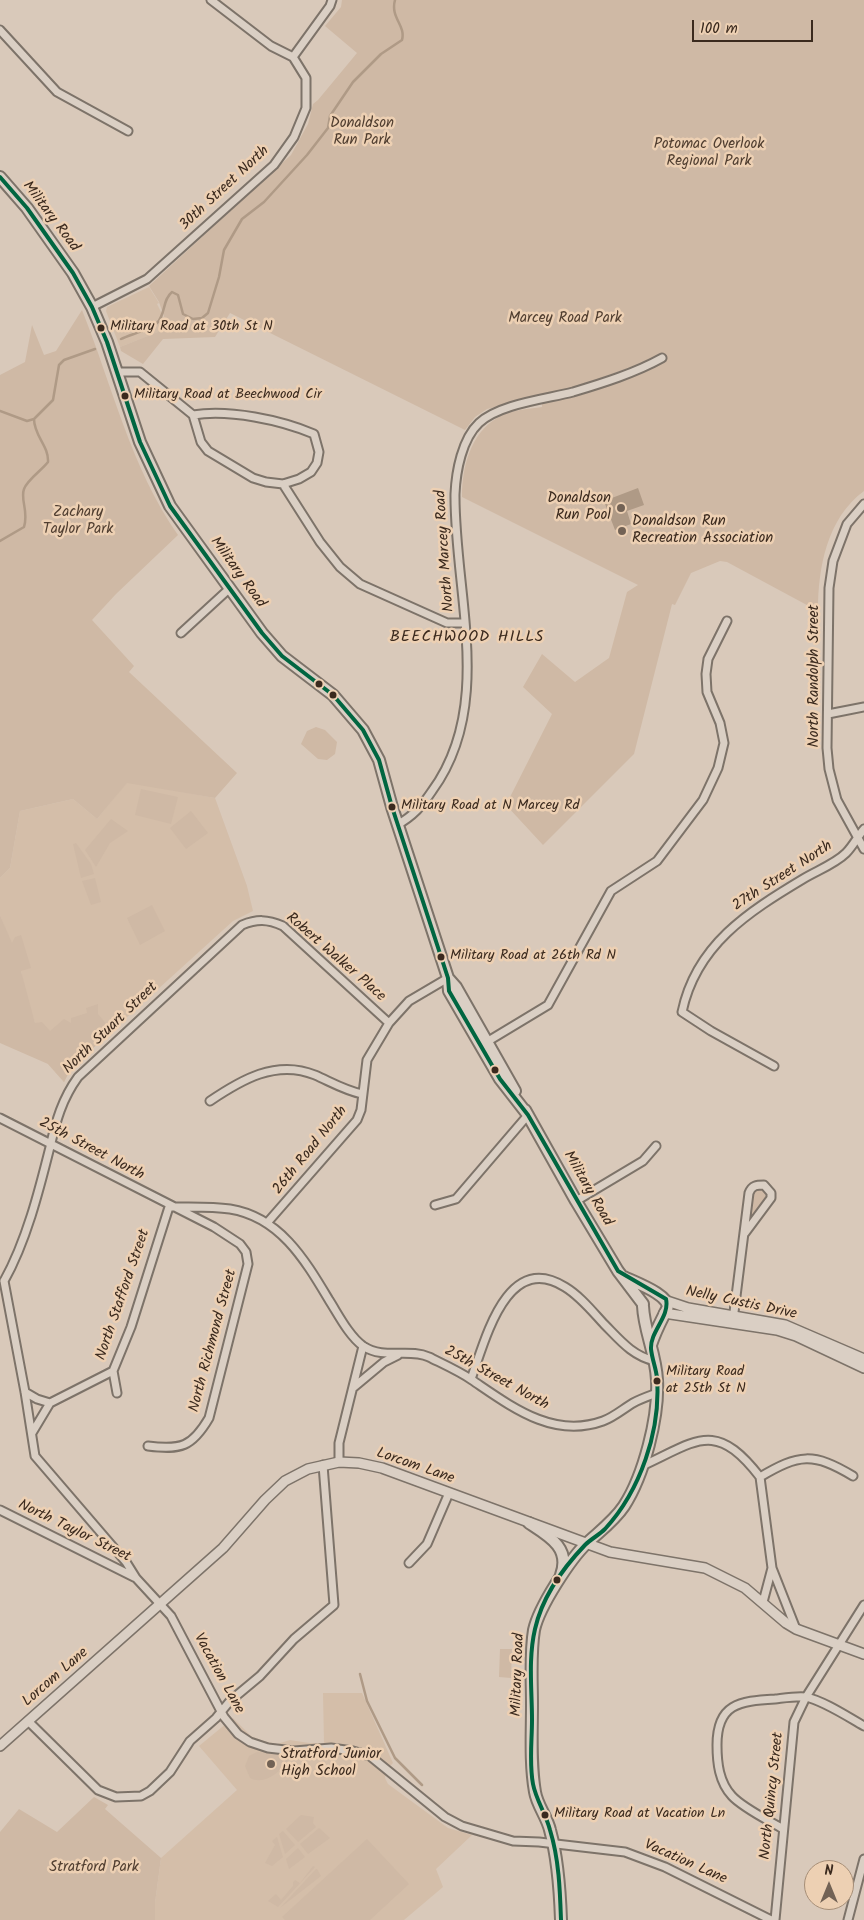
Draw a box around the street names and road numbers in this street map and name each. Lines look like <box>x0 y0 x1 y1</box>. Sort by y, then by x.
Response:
street label: 30th Street North <box>177 143 273 235</box>
street label: Military Road <box>18 178 82 256</box>
street label: North Marcey Road <box>433 489 459 613</box>
street label: Military Road <box>205 534 269 612</box>
street label: North Randolph Street <box>806 605 824 747</box>
street label: 27th Street North <box>730 838 836 916</box>
street label: Robert Walker Place <box>281 910 389 1006</box>
street label: North Stuart Street <box>60 979 162 1079</box>
street label: 26th Road North <box>270 1103 352 1199</box>
street label: 25th Street North <box>35 1115 147 1185</box>
street label: Military Road <box>558 1148 616 1230</box>
street label: North Stafford Street <box>93 1227 155 1363</box>
street label: North Richmond Street <box>186 1268 242 1414</box>
street label: Nelly Custis Drive <box>684 1283 798 1325</box>
street label: 25th Street North <box>441 1343 551 1415</box>
street label: Lorcom Lane <box>374 1445 456 1489</box>
street label: North Taylor Street <box>15 1497 133 1567</box>
street label: Vacation Lane <box>189 1631 247 1717</box>
street label: Military Road <box>509 1633 529 1717</box>
street label: Lorcom Lane <box>19 1645 93 1711</box>
street label: North Quincy Street <box>757 1731 789 1861</box>
street label: Vacation Lane <box>641 1837 729 1889</box>

